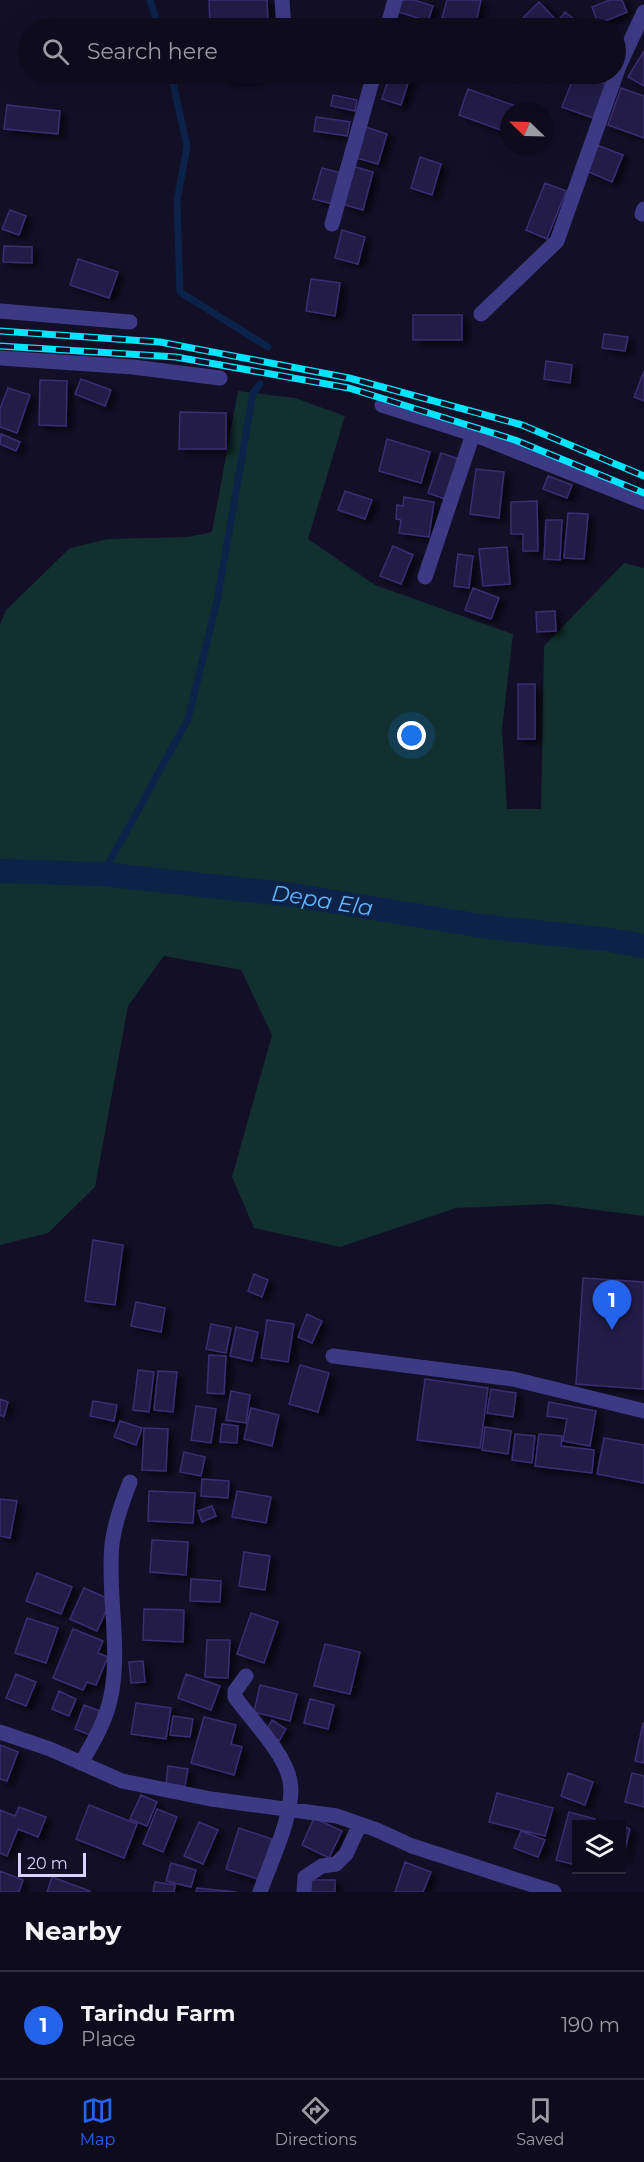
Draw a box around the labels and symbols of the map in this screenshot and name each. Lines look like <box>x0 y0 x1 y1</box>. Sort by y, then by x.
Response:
north arrow <box>500 102 554 156</box>
your location <box>397 721 426 750</box>
water label: Depa Ela <box>270 880 375 922</box>
pin: 1 <box>592 1280 632 1330</box>
scale bar <box>18 1850 86 1878</box>

